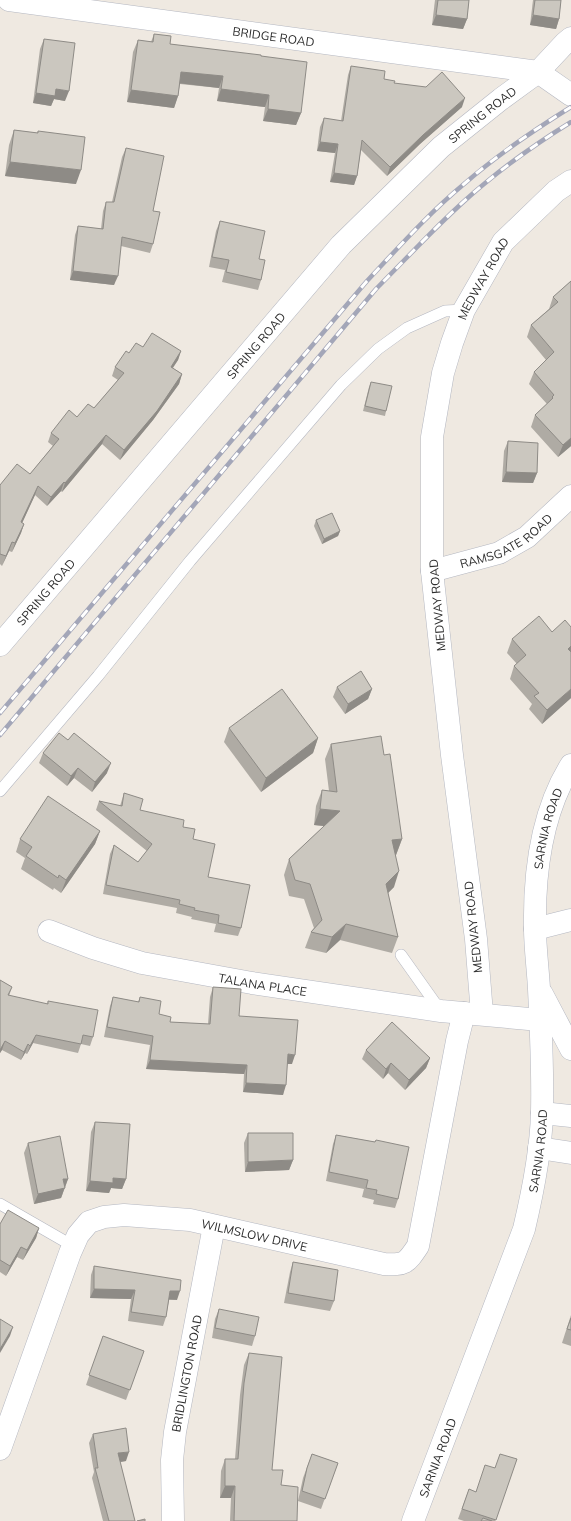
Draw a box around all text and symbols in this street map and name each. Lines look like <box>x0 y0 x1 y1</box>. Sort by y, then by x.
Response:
street label: BRIDGE ROAD <box>232 23 316 49</box>
street label: SPRING ROAD <box>445 83 519 146</box>
street label: MEDWAY ROAD <box>454 233 512 321</box>
street label: SPRING ROAD <box>223 309 288 382</box>
street label: RAMSGATE ROAD <box>458 510 555 571</box>
street label: SPRING ROAD <box>13 555 78 628</box>
street label: MEDWAY ROAD <box>425 558 448 652</box>
street label: SARNIA ROAD <box>530 785 565 870</box>
street label: MEDWAY ROAD <box>461 880 485 974</box>
street label: TALANA PLACE <box>217 970 308 999</box>
street label: SARNIA ROAD <box>525 1109 550 1194</box>
street label: WILMSLOW DRIVE <box>200 1215 309 1254</box>
street label: BRIDLINGTON ROAD <box>168 1313 205 1433</box>
street label: SARNIA ROAD <box>415 1416 459 1499</box>

